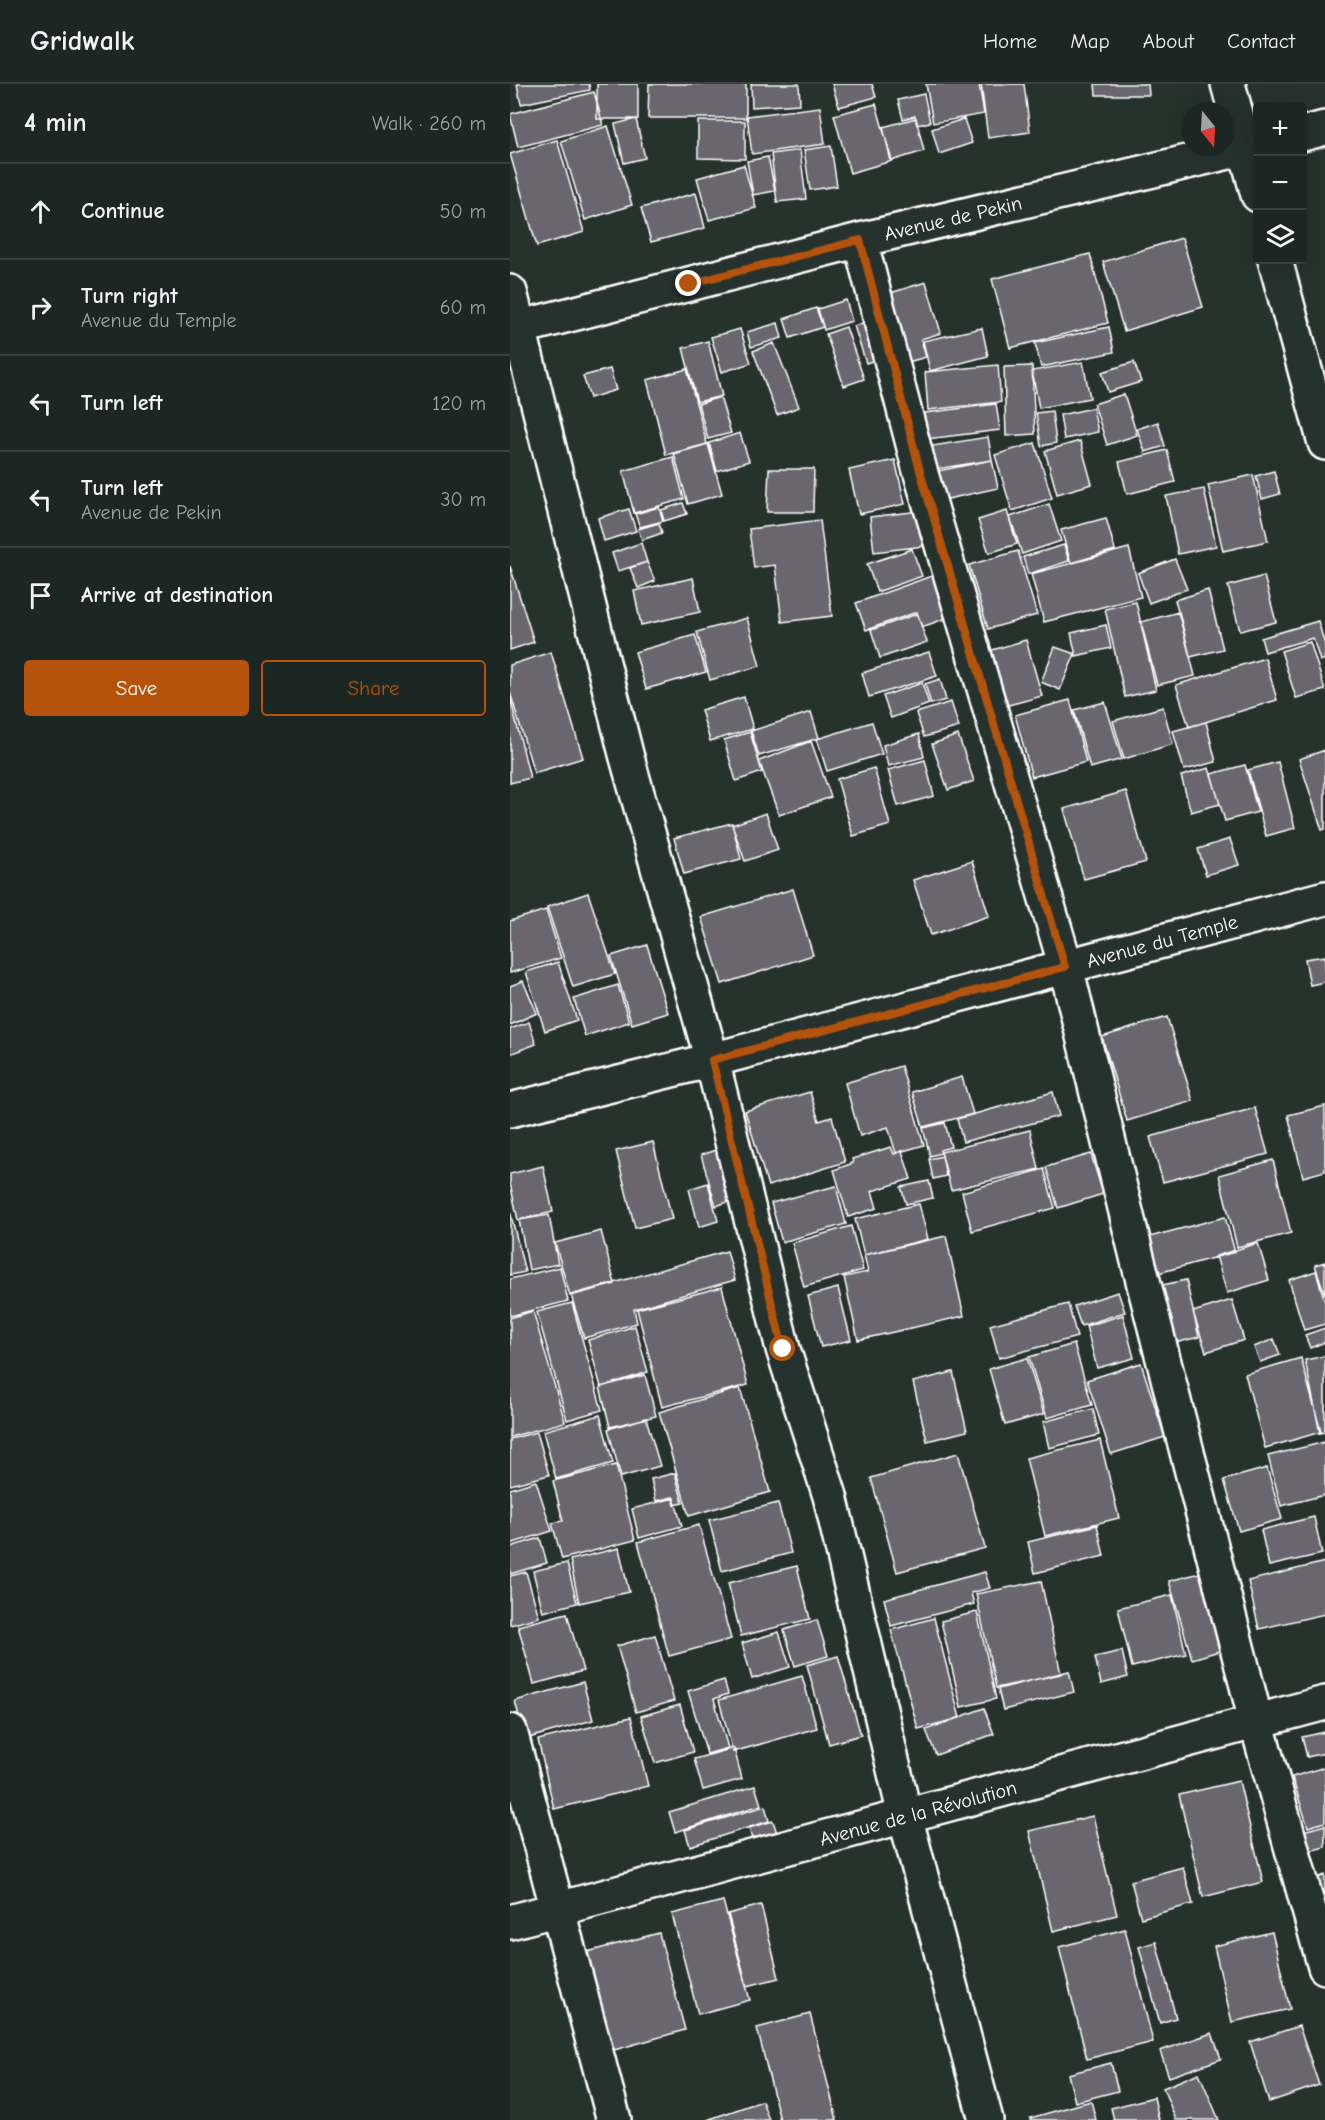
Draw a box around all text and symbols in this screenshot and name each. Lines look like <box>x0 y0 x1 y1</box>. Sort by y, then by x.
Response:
text: Gridwalk <box>30 25 134 57</box>
text: Home <box>983 29 1037 53</box>
text: Map <box>1070 29 1110 53</box>
text: About <box>1143 29 1194 53</box>
text: Contact <box>1227 29 1295 53</box>
north arrow <box>1181 102 1235 156</box>
map controls <box>1253 102 1307 264</box>
button: + <box>1253 102 1307 156</box>
text: 4 min <box>24 108 87 138</box>
text: Walk · 260 m <box>372 112 486 135</box>
button: − <box>1253 156 1307 210</box>
street label: Avenue de Pekin <box>882 191 1024 246</box>
icon: ahead <box>24 195 57 228</box>
text: Continue <box>81 198 164 224</box>
text: 50 m <box>440 200 486 223</box>
button: layers <box>1253 210 1307 264</box>
route end <box>675 270 701 296</box>
text: Turn right <box>81 283 178 309</box>
icon: right <box>24 291 57 324</box>
text: 60 m <box>440 296 486 319</box>
text: Avenue du Temple <box>81 309 237 332</box>
icon: left <box>24 387 57 420</box>
text: Turn left <box>81 390 163 416</box>
text: 120 m <box>432 392 486 415</box>
text: Turn left <box>81 475 163 501</box>
icon: left <box>24 483 57 516</box>
text: 30 m <box>440 488 486 511</box>
text: Avenue de Pekin <box>81 501 222 524</box>
icon: arrive <box>24 579 57 612</box>
text: Arrive at destination <box>81 582 273 608</box>
button: Save <box>24 660 249 716</box>
button: Share <box>261 660 486 716</box>
street label: Avenue du Temple <box>1084 910 1240 973</box>
route start <box>769 1335 795 1361</box>
street label: Avenue de la Révolution <box>817 1776 1019 1851</box>

